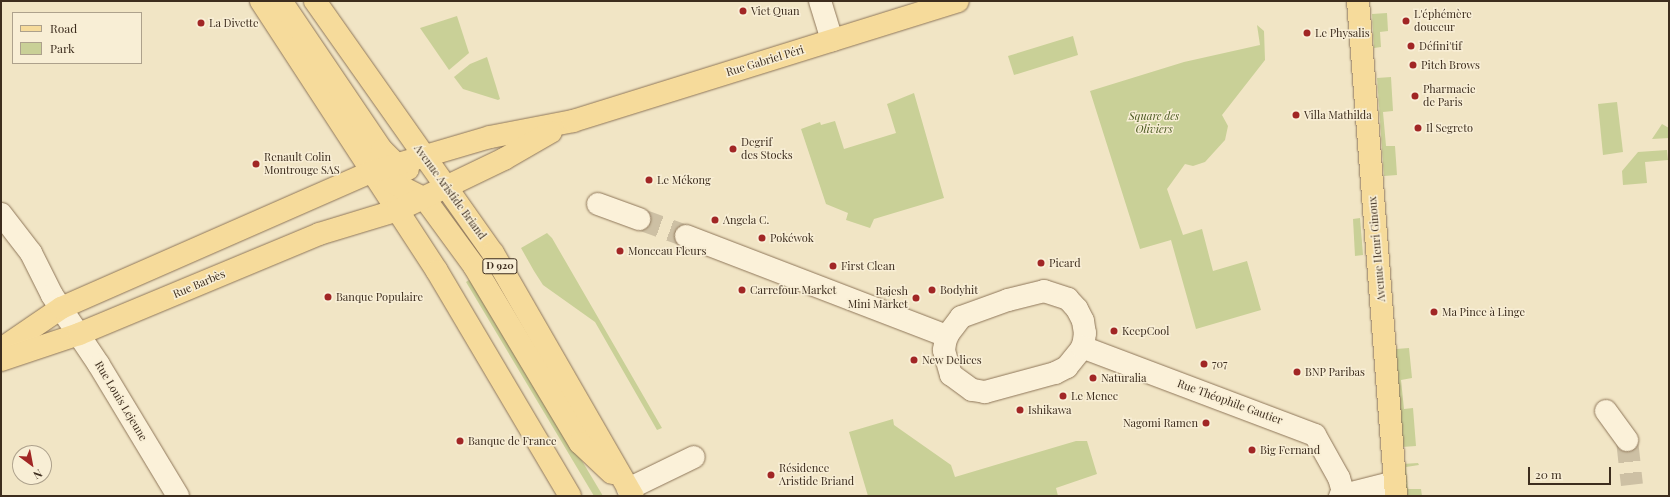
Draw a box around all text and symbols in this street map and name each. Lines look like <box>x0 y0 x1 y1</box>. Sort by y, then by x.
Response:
place label: Viet Quan <box>751 4 800 18</box>
marker: Viet Quan <box>738 6 748 16</box>
place label: L'éphémère douceur <box>1414 8 1472 34</box>
legend <box>12 12 142 64</box>
place label: La Divette <box>209 16 259 30</box>
marker: L'éphémère douceur <box>1401 16 1411 26</box>
marker: La Divette <box>196 18 206 28</box>
text: Road <box>50 20 77 36</box>
place label: Le Physalis <box>1315 26 1370 40</box>
marker: Le Physalis <box>1302 28 1312 38</box>
place label: Défini'tif <box>1419 39 1462 53</box>
text: Park <box>50 40 75 56</box>
marker: Défini'tif <box>1406 41 1416 51</box>
street label: Rue Gabriel Péri <box>724 43 806 79</box>
place label: Pitch Brows <box>1421 58 1480 72</box>
marker: Pitch Brows <box>1408 60 1418 70</box>
place label: Pharmacie de Paris <box>1423 83 1476 109</box>
marker: Pharmacie de Paris <box>1410 91 1420 101</box>
place label: Villa Mathilda <box>1304 108 1372 122</box>
park label: Square des Oliviers <box>1129 110 1179 136</box>
marker: Villa Mathilda <box>1291 110 1301 120</box>
place label: Il Segreto <box>1426 121 1473 135</box>
marker: Il Segreto <box>1413 123 1423 133</box>
place label: Degrif des Stocks <box>741 136 793 162</box>
street label: Avenue Aristide Briand <box>411 142 489 242</box>
marker: Degrif des Stocks <box>728 144 738 154</box>
place label: Renault Colin Montrouge SAS <box>264 151 340 177</box>
marker: Renault Colin Montrouge SAS <box>251 159 261 169</box>
place label: Le Mékong <box>657 173 711 187</box>
marker: Le Mékong <box>644 175 654 185</box>
street label: Avenue Henri Ginoux <box>1366 196 1388 302</box>
place label: Angela C. <box>723 213 769 227</box>
marker: Angela C. <box>710 215 720 225</box>
place label: Pokéwok <box>770 231 814 245</box>
marker: Pokéwok <box>757 233 767 243</box>
place label: Monceau Fleurs <box>628 244 706 258</box>
marker: Monceau Fleurs <box>615 246 625 256</box>
place label: Picard <box>1049 256 1081 270</box>
road number: D 920 <box>482 258 518 274</box>
marker: Picard <box>1036 258 1046 268</box>
place label: First Clean <box>841 259 895 273</box>
marker: First Clean <box>828 261 838 271</box>
street label: Rue Barbès <box>171 267 227 301</box>
place label: Carrefour Market <box>750 283 837 297</box>
place label: Bodyhit <box>940 283 978 297</box>
marker: Carrefour Market <box>737 285 747 295</box>
place label: Rajesh Mini Market <box>848 285 908 311</box>
marker: Bodyhit <box>927 285 937 295</box>
place label: Banque Populaire <box>336 290 423 304</box>
marker: Banque Populaire <box>323 292 333 302</box>
marker: Rajesh Mini Market <box>911 293 921 303</box>
place label: Ma Pince à Linge <box>1442 305 1525 319</box>
marker: Ma Pince à Linge <box>1429 307 1439 317</box>
place label: KeepCool <box>1122 324 1169 338</box>
marker: KeepCool <box>1109 326 1119 336</box>
place label: New Delices <box>922 353 982 367</box>
marker: New Delices <box>909 355 919 365</box>
place label: 707 <box>1212 357 1228 371</box>
street label: Rue Louis Lejeune <box>92 359 150 443</box>
marker: 707 <box>1199 359 1209 369</box>
place label: BNP Paribas <box>1305 365 1365 379</box>
marker: BNP Paribas <box>1292 367 1302 377</box>
place label: Naturalia <box>1101 371 1147 385</box>
marker: Naturalia <box>1088 373 1098 383</box>
street label: Rue Théophile Gautier <box>1175 377 1285 427</box>
place label: Le Menec <box>1071 389 1118 403</box>
marker: Le Menec <box>1058 391 1068 401</box>
place label: Ishikawa <box>1028 403 1072 417</box>
marker: Ishikawa <box>1015 405 1025 415</box>
place label: Nagomi Ramen <box>1123 416 1198 430</box>
marker: Nagomi Ramen <box>1201 418 1211 428</box>
place label: Banque de France <box>468 434 557 448</box>
marker: Banque de France <box>455 436 465 446</box>
place label: Big Fernand <box>1260 443 1320 457</box>
north arrow <box>12 445 52 485</box>
marker: Big Fernand <box>1247 445 1257 455</box>
scale bar <box>1530 459 1613 485</box>
place label: Résidence Aristide Briand <box>779 462 854 488</box>
text: N <box>31 466 45 483</box>
text: 20 m <box>1535 466 1562 482</box>
marker: Résidence Aristide Briand <box>766 470 776 480</box>

